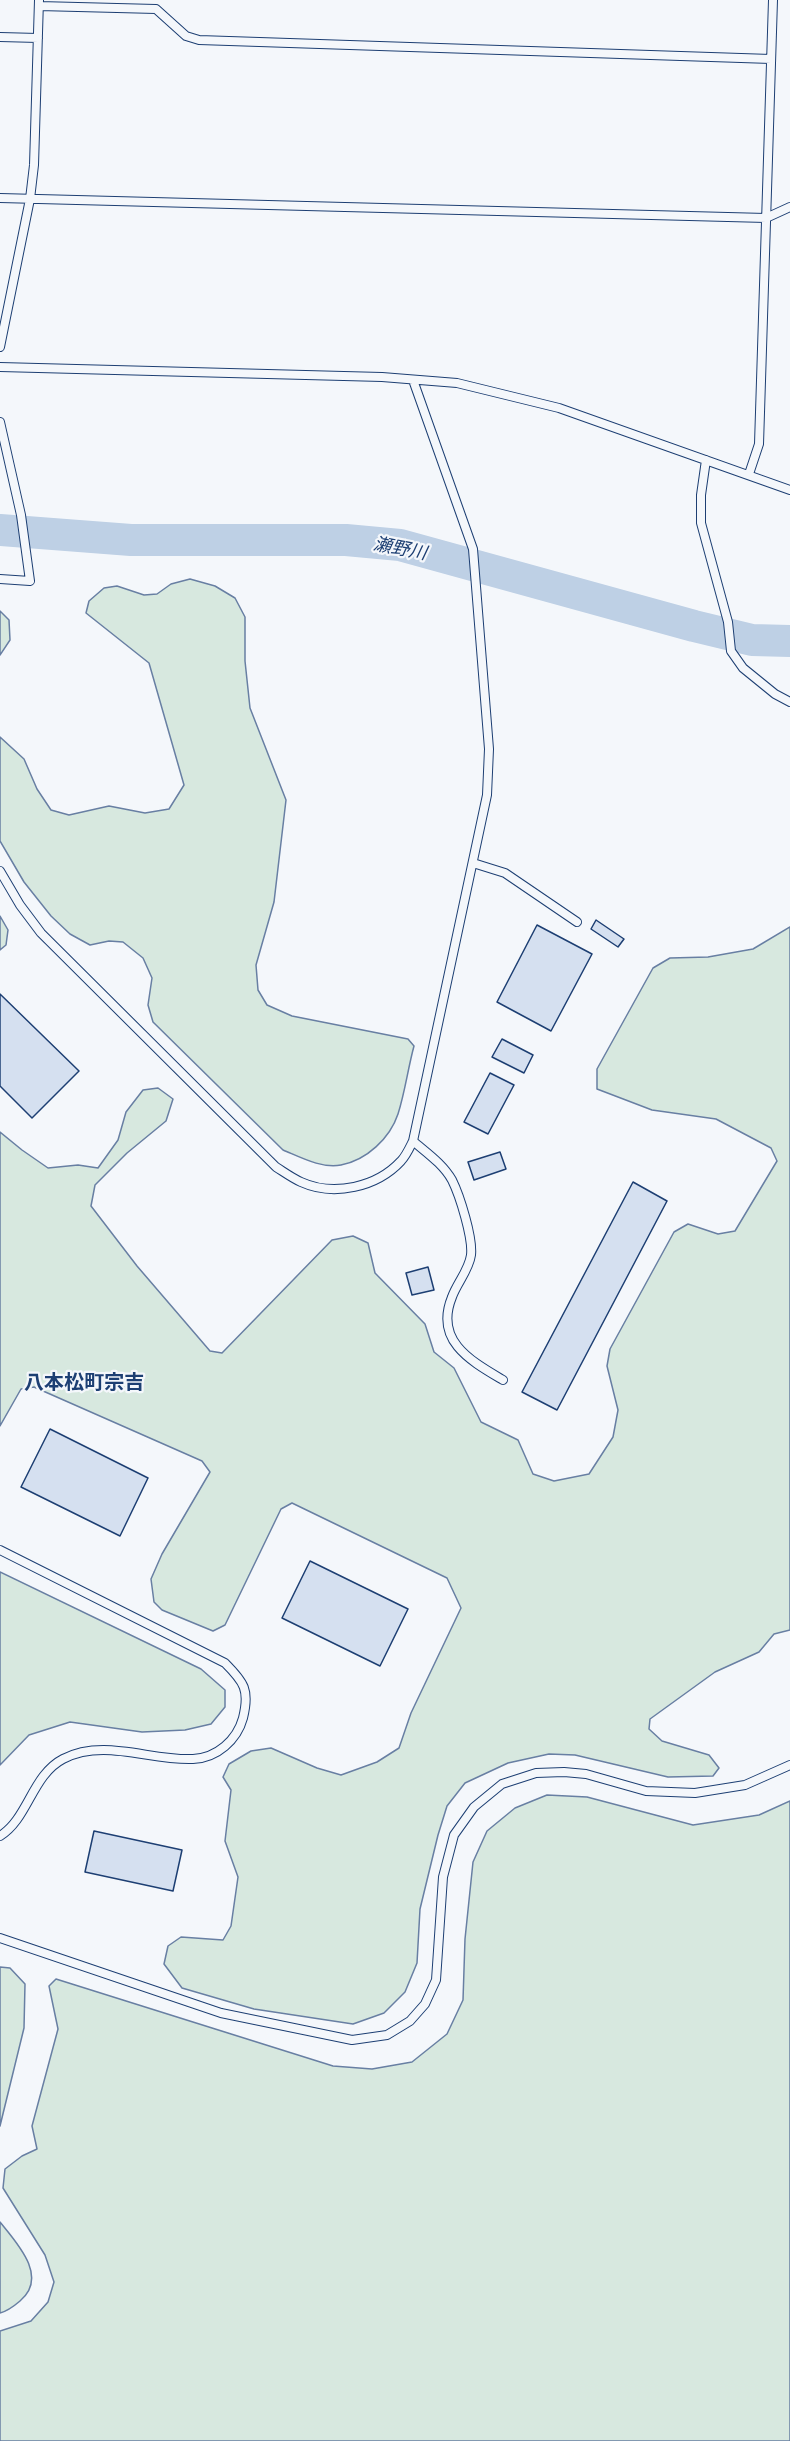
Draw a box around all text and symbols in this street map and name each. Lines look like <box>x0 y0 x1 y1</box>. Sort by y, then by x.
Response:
water label: 瀬野川 <box>371 533 429 565</box>
district label: 八本松町宗吉 <box>24 1371 144 1395</box>

